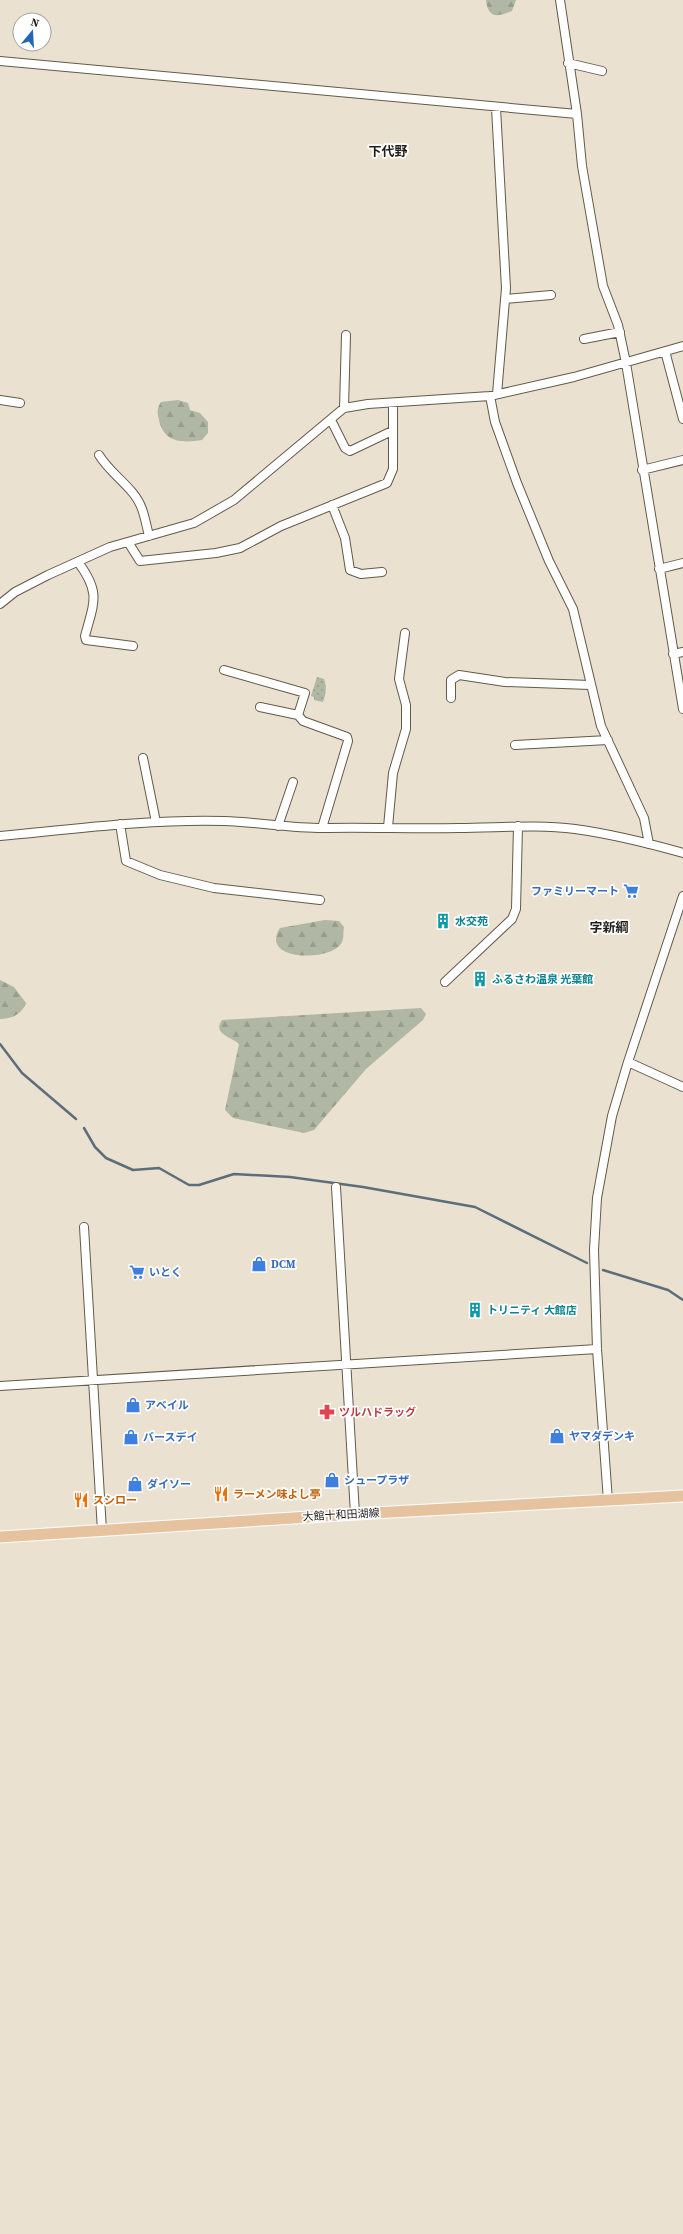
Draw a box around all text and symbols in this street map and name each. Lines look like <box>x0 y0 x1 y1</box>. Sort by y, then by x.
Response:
north arrow <box>12 12 52 52</box>
text: N <box>29 15 41 31</box>
district label: 下代野 <box>368 143 408 160</box>
supermarket icon: ファミリーマート <box>622 882 640 900</box>
place label: ファミリーマート <box>531 884 619 899</box>
building icon: 水交苑 <box>434 912 452 930</box>
place label: 水交苑 <box>455 914 488 929</box>
district label: 字新綱 <box>589 919 629 936</box>
building icon: ふるさわ温泉 光葉館 <box>471 970 489 988</box>
place label: ふるさわ温泉 光葉館 <box>492 972 593 987</box>
shop icon: DCM <box>250 1255 268 1273</box>
place label: DCM <box>271 1257 296 1272</box>
supermarket icon: いとく <box>128 1263 146 1281</box>
place label: いとく <box>149 1265 182 1280</box>
building icon: トリニティ 大館店 <box>466 1301 484 1319</box>
place label: トリニティ 大館店 <box>487 1303 577 1318</box>
shop icon: アベイル <box>124 1396 142 1414</box>
place label: アベイル <box>145 1398 189 1413</box>
pharmacy icon: ツルハドラッグ <box>318 1403 336 1421</box>
place label: ツルハドラッグ <box>339 1405 416 1420</box>
shop icon: ヤマダデンキ <box>548 1427 566 1445</box>
shop icon: バースデイ <box>122 1428 140 1446</box>
place label: ヤマダデンキ <box>569 1429 635 1444</box>
place label: バースデイ <box>143 1430 197 1445</box>
shop icon: シュープラザ <box>323 1471 341 1489</box>
place label: シュープラザ <box>344 1473 409 1488</box>
shop icon: ダイソー <box>126 1475 144 1493</box>
place label: ダイソー <box>147 1477 191 1492</box>
restaurant icon: ラーメン味よし亭 <box>212 1485 230 1503</box>
place label: ラーメン味よし亭 <box>233 1487 321 1502</box>
restaurant icon: スシロー <box>72 1491 90 1509</box>
place label: スシロー <box>93 1493 137 1508</box>
street label: 大館十和田湖線 <box>302 1505 380 1525</box>

